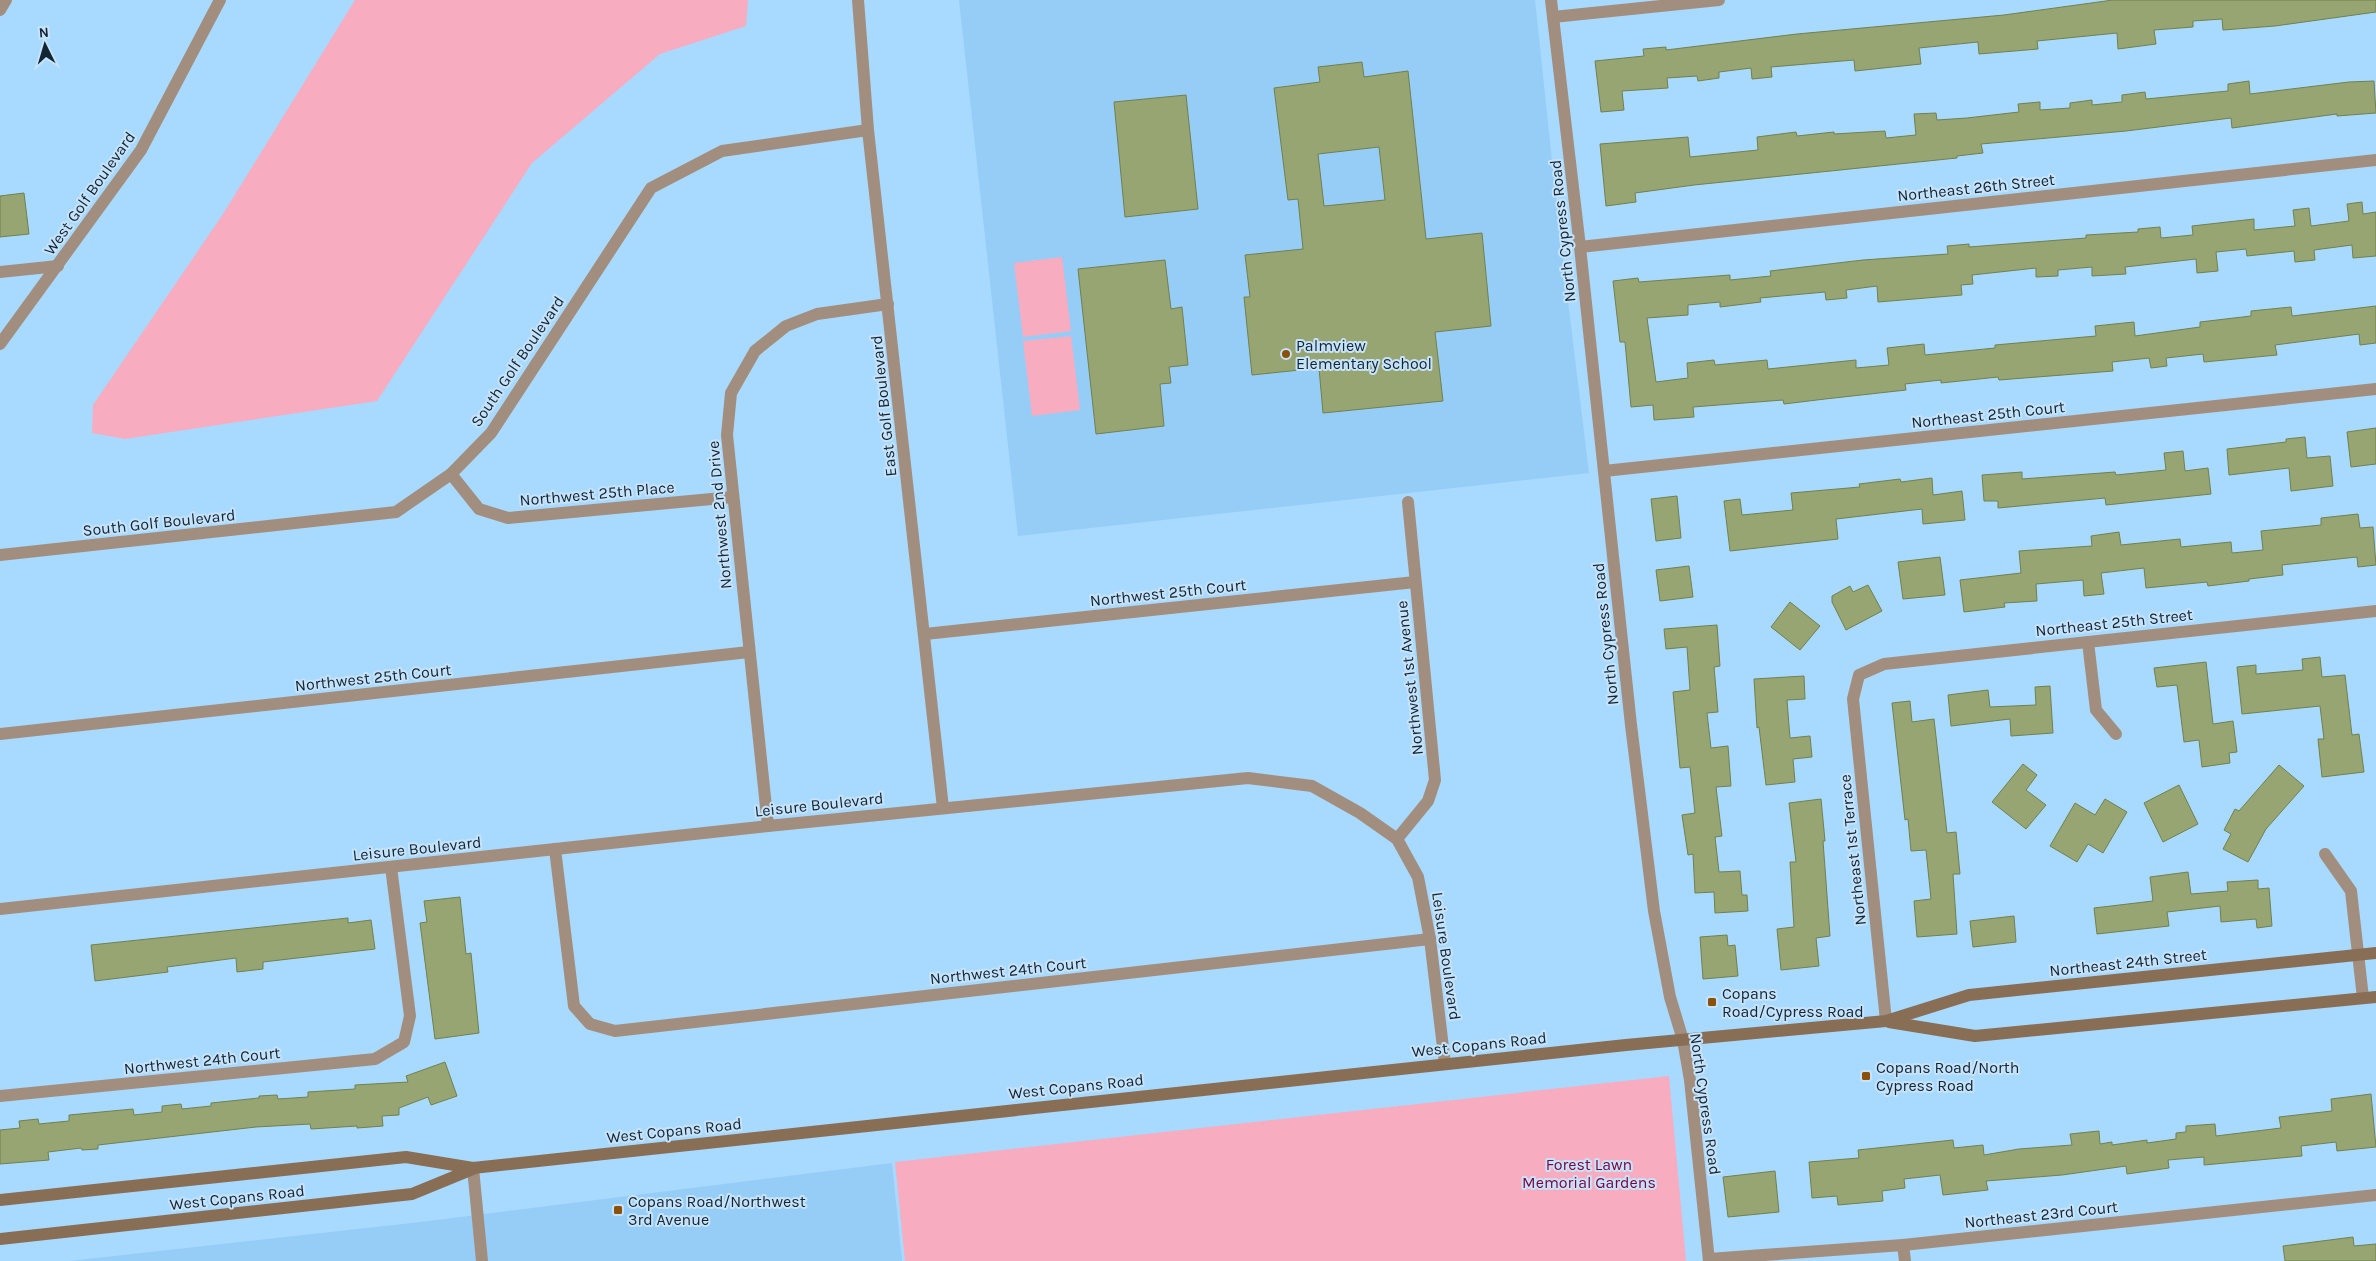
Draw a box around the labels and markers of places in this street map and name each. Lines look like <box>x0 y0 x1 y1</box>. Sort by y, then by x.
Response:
place label: Palmview Elementary School <box>1296 336 1432 373</box>
marker: Palmview Elementary School <box>1280 348 1292 360</box>
place label: Copans Road/Cypress Road <box>1722 984 1864 1021</box>
marker: Copans Road/Cypress Road <box>1706 996 1718 1008</box>
place label: Copans Road/North Cypress Road <box>1876 1058 2019 1095</box>
marker: Copans Road/North Cypress Road <box>1860 1070 1872 1082</box>
place label: Copans Road/Northwest 3rd Avenue <box>628 1192 806 1229</box>
marker: Copans Road/Northwest 3rd Avenue <box>612 1204 624 1216</box>

